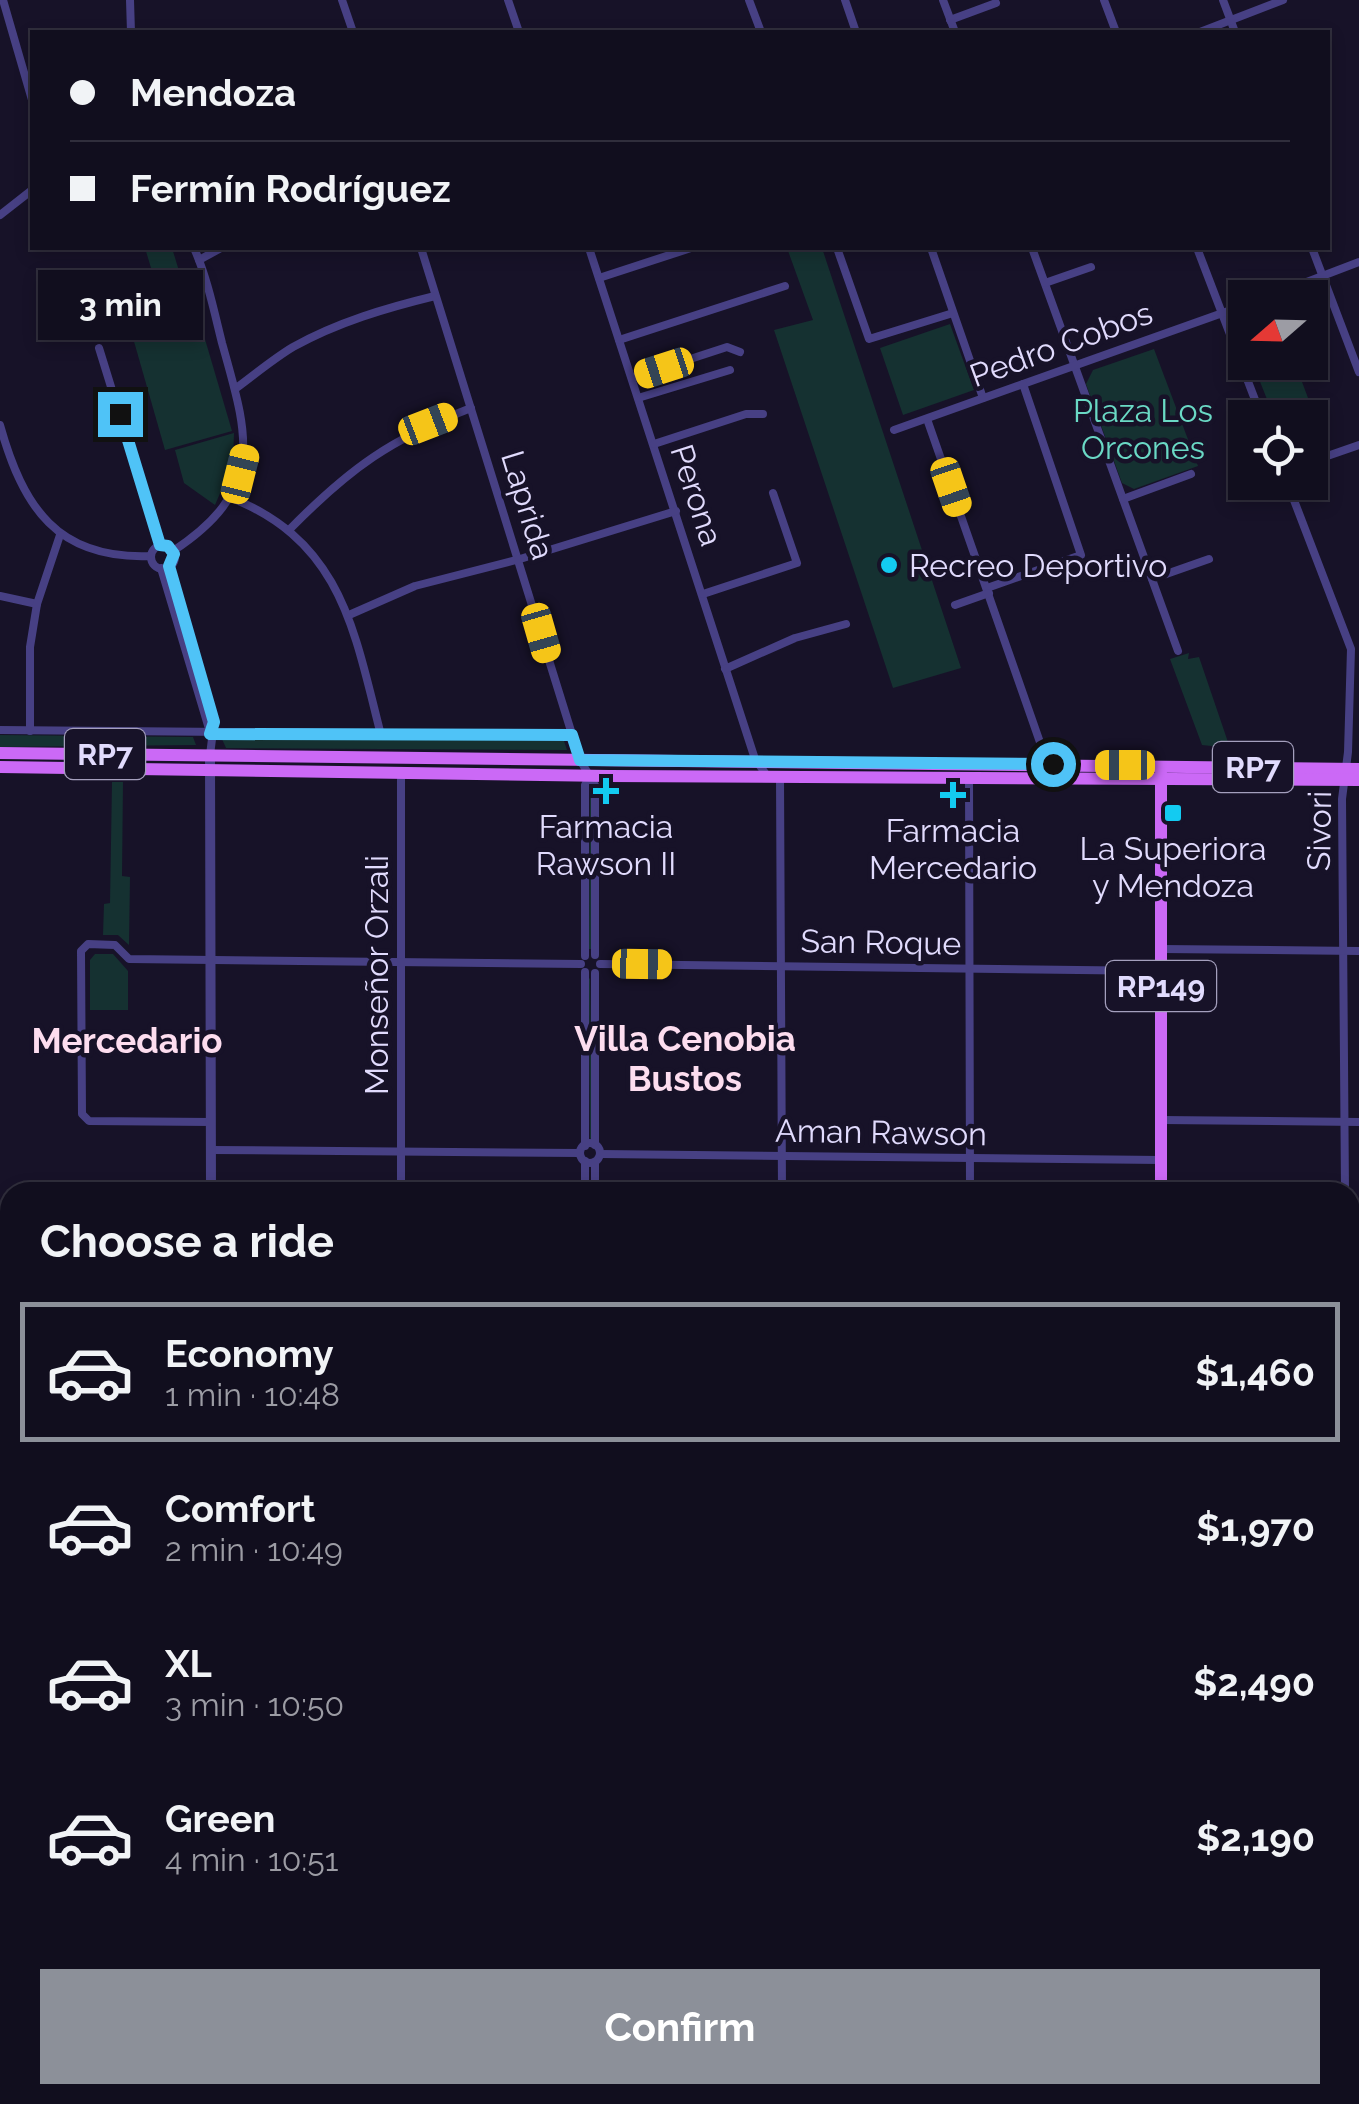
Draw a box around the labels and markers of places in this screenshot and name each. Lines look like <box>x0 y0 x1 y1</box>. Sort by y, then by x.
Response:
place label: Recreo Deportivo <box>909 547 1167 584</box>
marker: Recreo Deportivo <box>878 554 900 576</box>
marker: Farmacia Rawson II <box>595 780 617 802</box>
marker: Farmacia Mercedario <box>942 784 964 806</box>
marker: La Superiora y Mendoza <box>1162 802 1184 824</box>
place label: Farmacia Rawson II <box>536 808 676 882</box>
place label: Farmacia Mercedario <box>869 812 1037 886</box>
place label: La Superiora y Mendoza <box>1079 830 1267 904</box>

